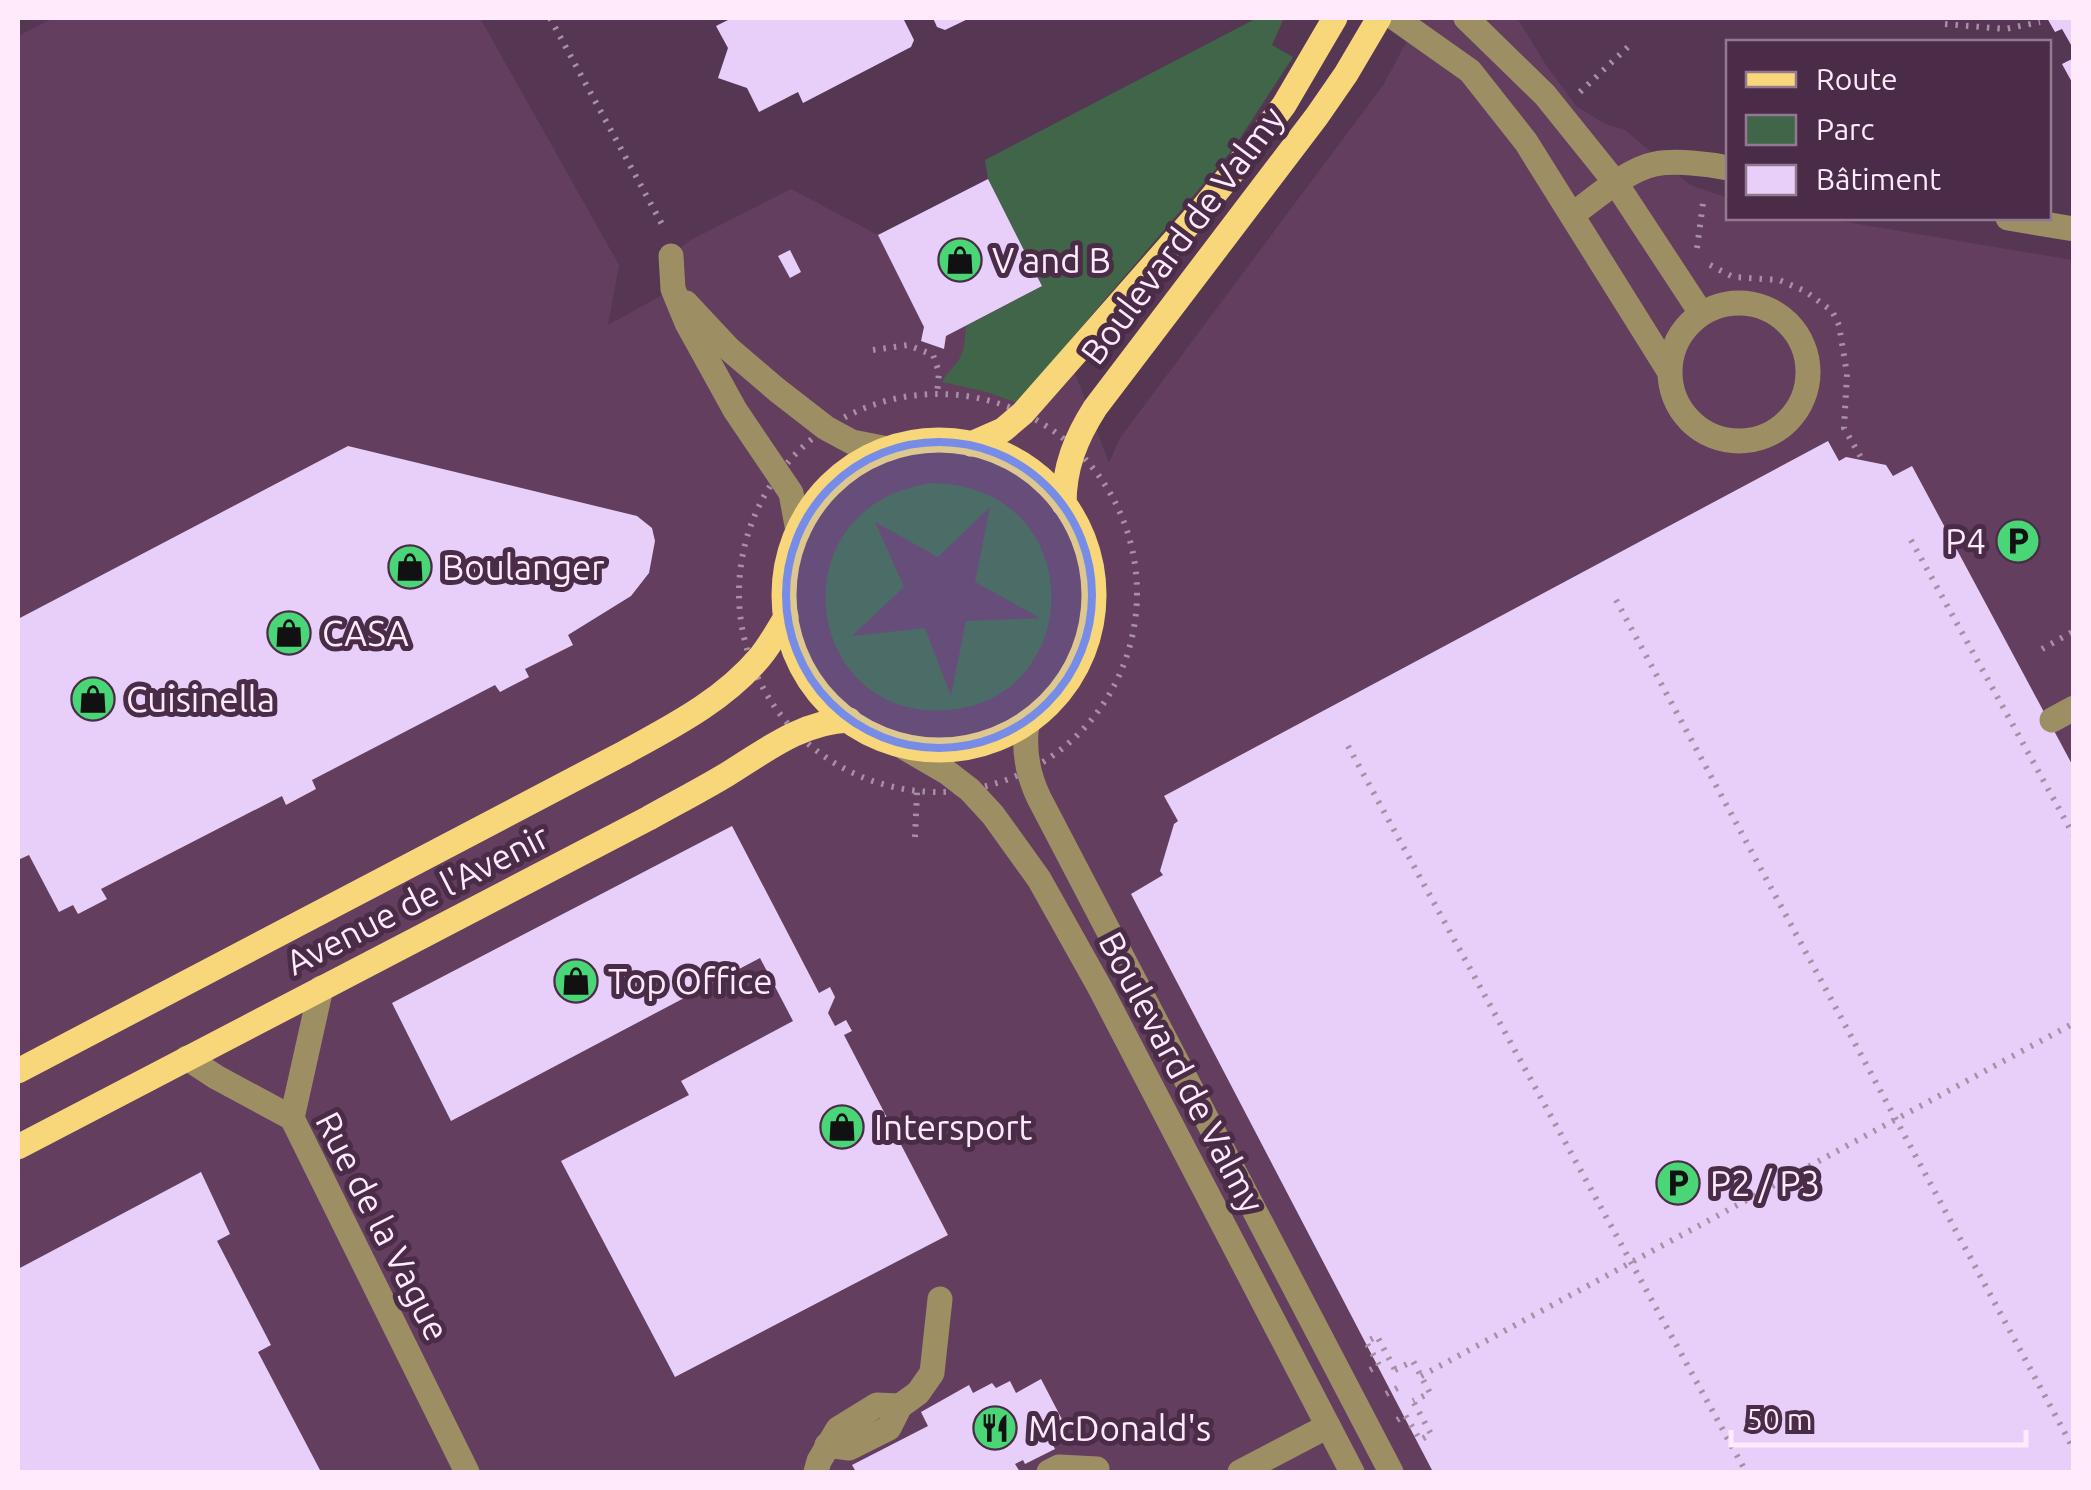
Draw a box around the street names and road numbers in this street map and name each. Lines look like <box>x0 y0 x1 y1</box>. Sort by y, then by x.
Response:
street label: Boulevard de Valmy <box>1072 98 1292 371</box>
street label: Avenue de l'Avenir <box>279 815 555 983</box>
street label: Boulevard de Valmy <box>1091 925 1273 1219</box>
street label: Rue de la Vague <box>308 1105 458 1347</box>

